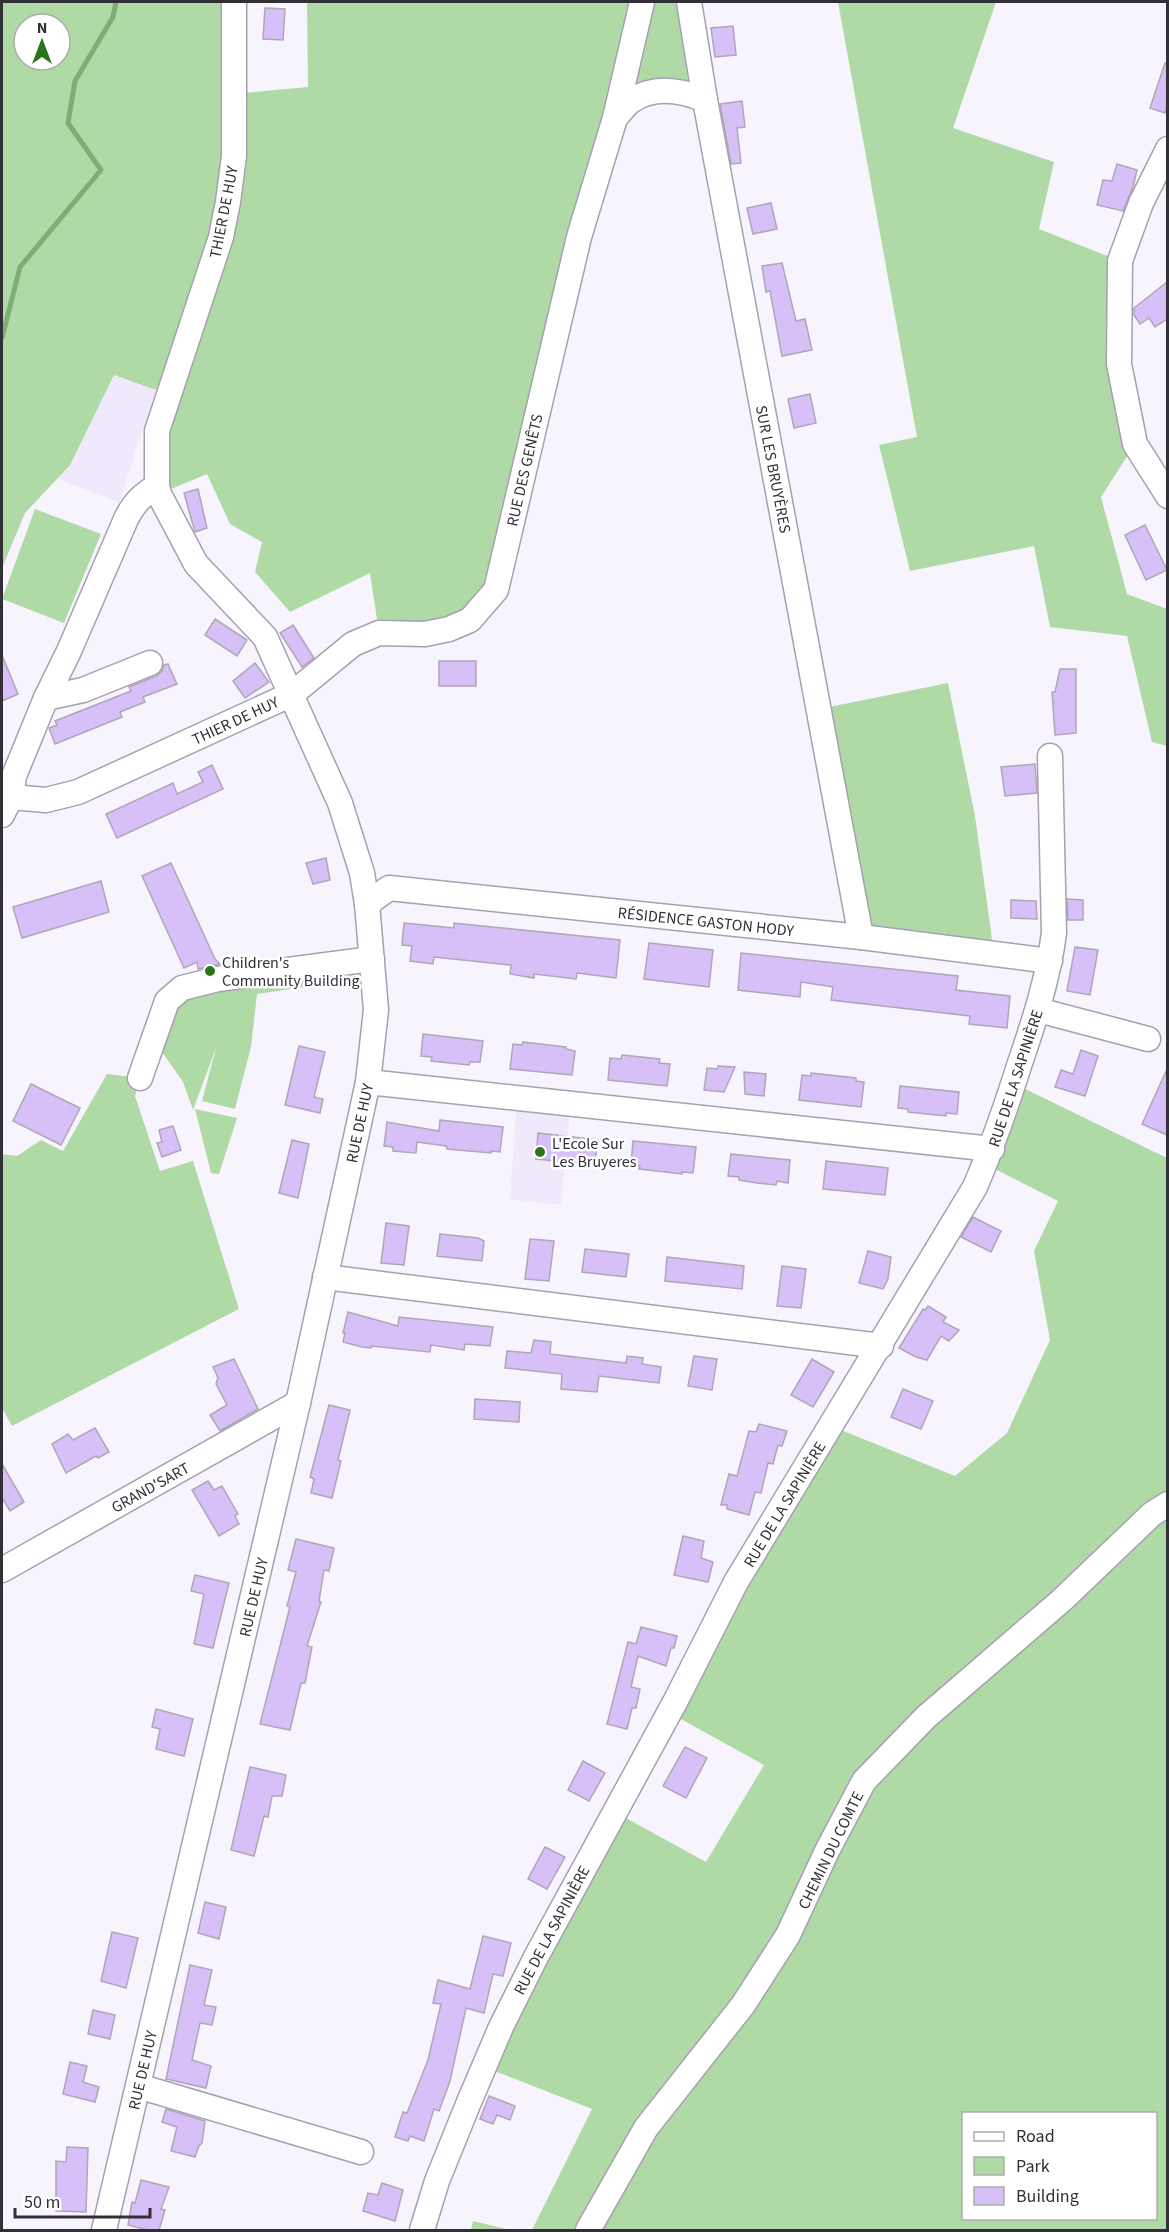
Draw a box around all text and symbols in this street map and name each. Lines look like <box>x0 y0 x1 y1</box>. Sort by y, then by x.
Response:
north arrow <box>12 12 72 72</box>
text: N <box>37 17 47 39</box>
street label: THIER DE HUY <box>204 164 244 260</box>
street label: SUR LES BRUYÈRES <box>750 403 796 535</box>
street label: RUE DES GENÊTS <box>501 412 549 529</box>
street label: THIER DE HUY <box>188 691 283 751</box>
street label: RÉSIDENCE GASTON HODY <box>617 902 795 942</box>
place label: Children's Community Building <box>222 952 360 992</box>
marker: Children's Community Building <box>203 964 217 978</box>
street label: RUE DE LA SAPINIÈRE <box>983 1007 1049 1150</box>
street label: RUE DE HUY <box>341 1081 379 1165</box>
place label: L'Ecole Sur Les Bruyeres <box>552 1133 637 1173</box>
marker: L'Ecole Sur Les Bruyeres <box>533 1145 547 1159</box>
street label: RUE DE LA SAPINIÈRE <box>739 1437 831 1572</box>
street label: GRAND'SART <box>107 1457 194 1518</box>
street label: RUE DE HUY <box>234 1555 274 1639</box>
street label: CHEMIN DU COMTE <box>793 1788 869 1913</box>
street label: RUE DE LA SAPINIÈRE <box>509 1862 595 1999</box>
street label: RUE DE HUY <box>123 2028 163 2112</box>
legend <box>962 2112 1157 2220</box>
text: Road <box>1016 2124 1055 2149</box>
text: Park <box>1016 2154 1050 2179</box>
scale bar <box>15 2181 150 2219</box>
text: Building <box>1016 2184 1079 2209</box>
text: 50 m <box>24 2190 60 2215</box>

